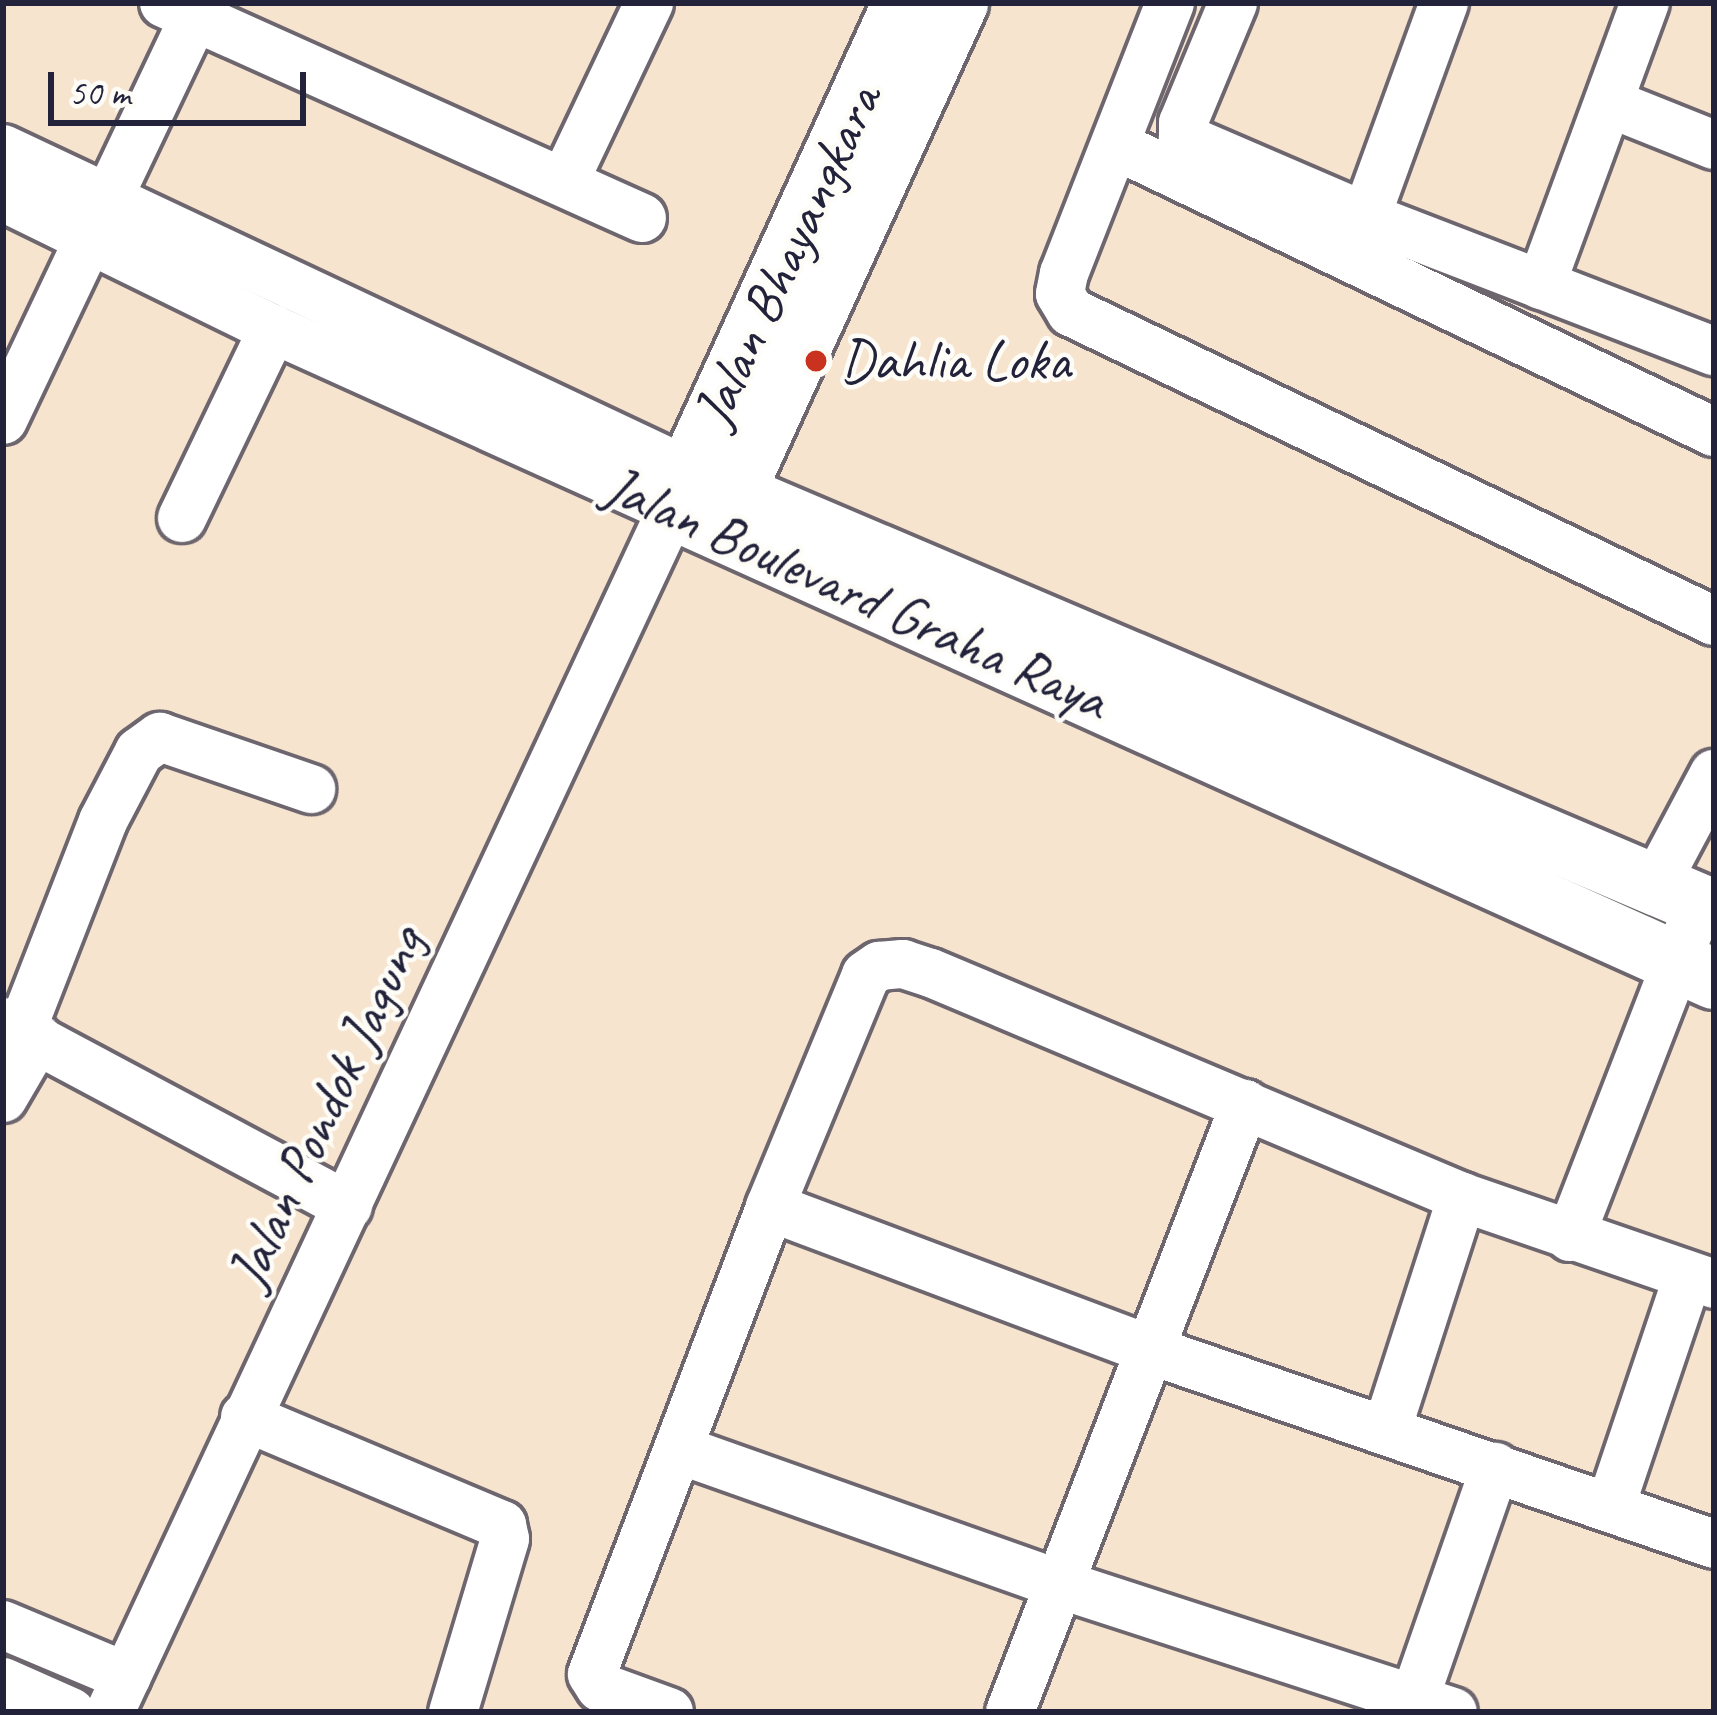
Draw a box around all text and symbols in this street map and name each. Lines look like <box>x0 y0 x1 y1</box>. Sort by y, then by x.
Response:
scale bar <box>54 48 312 122</box>
text: 50 m <box>69 70 130 116</box>
street label: Jalan Bhayangkara <box>677 73 897 439</box>
place label: Dahlia Loka <box>840 327 1070 395</box>
marker: Dahlia Loka <box>803 348 829 374</box>
street label: Jalan Boulevard Graha Raya <box>593 451 1119 735</box>
street label: Jalan Pondok Jagung <box>213 917 439 1299</box>

